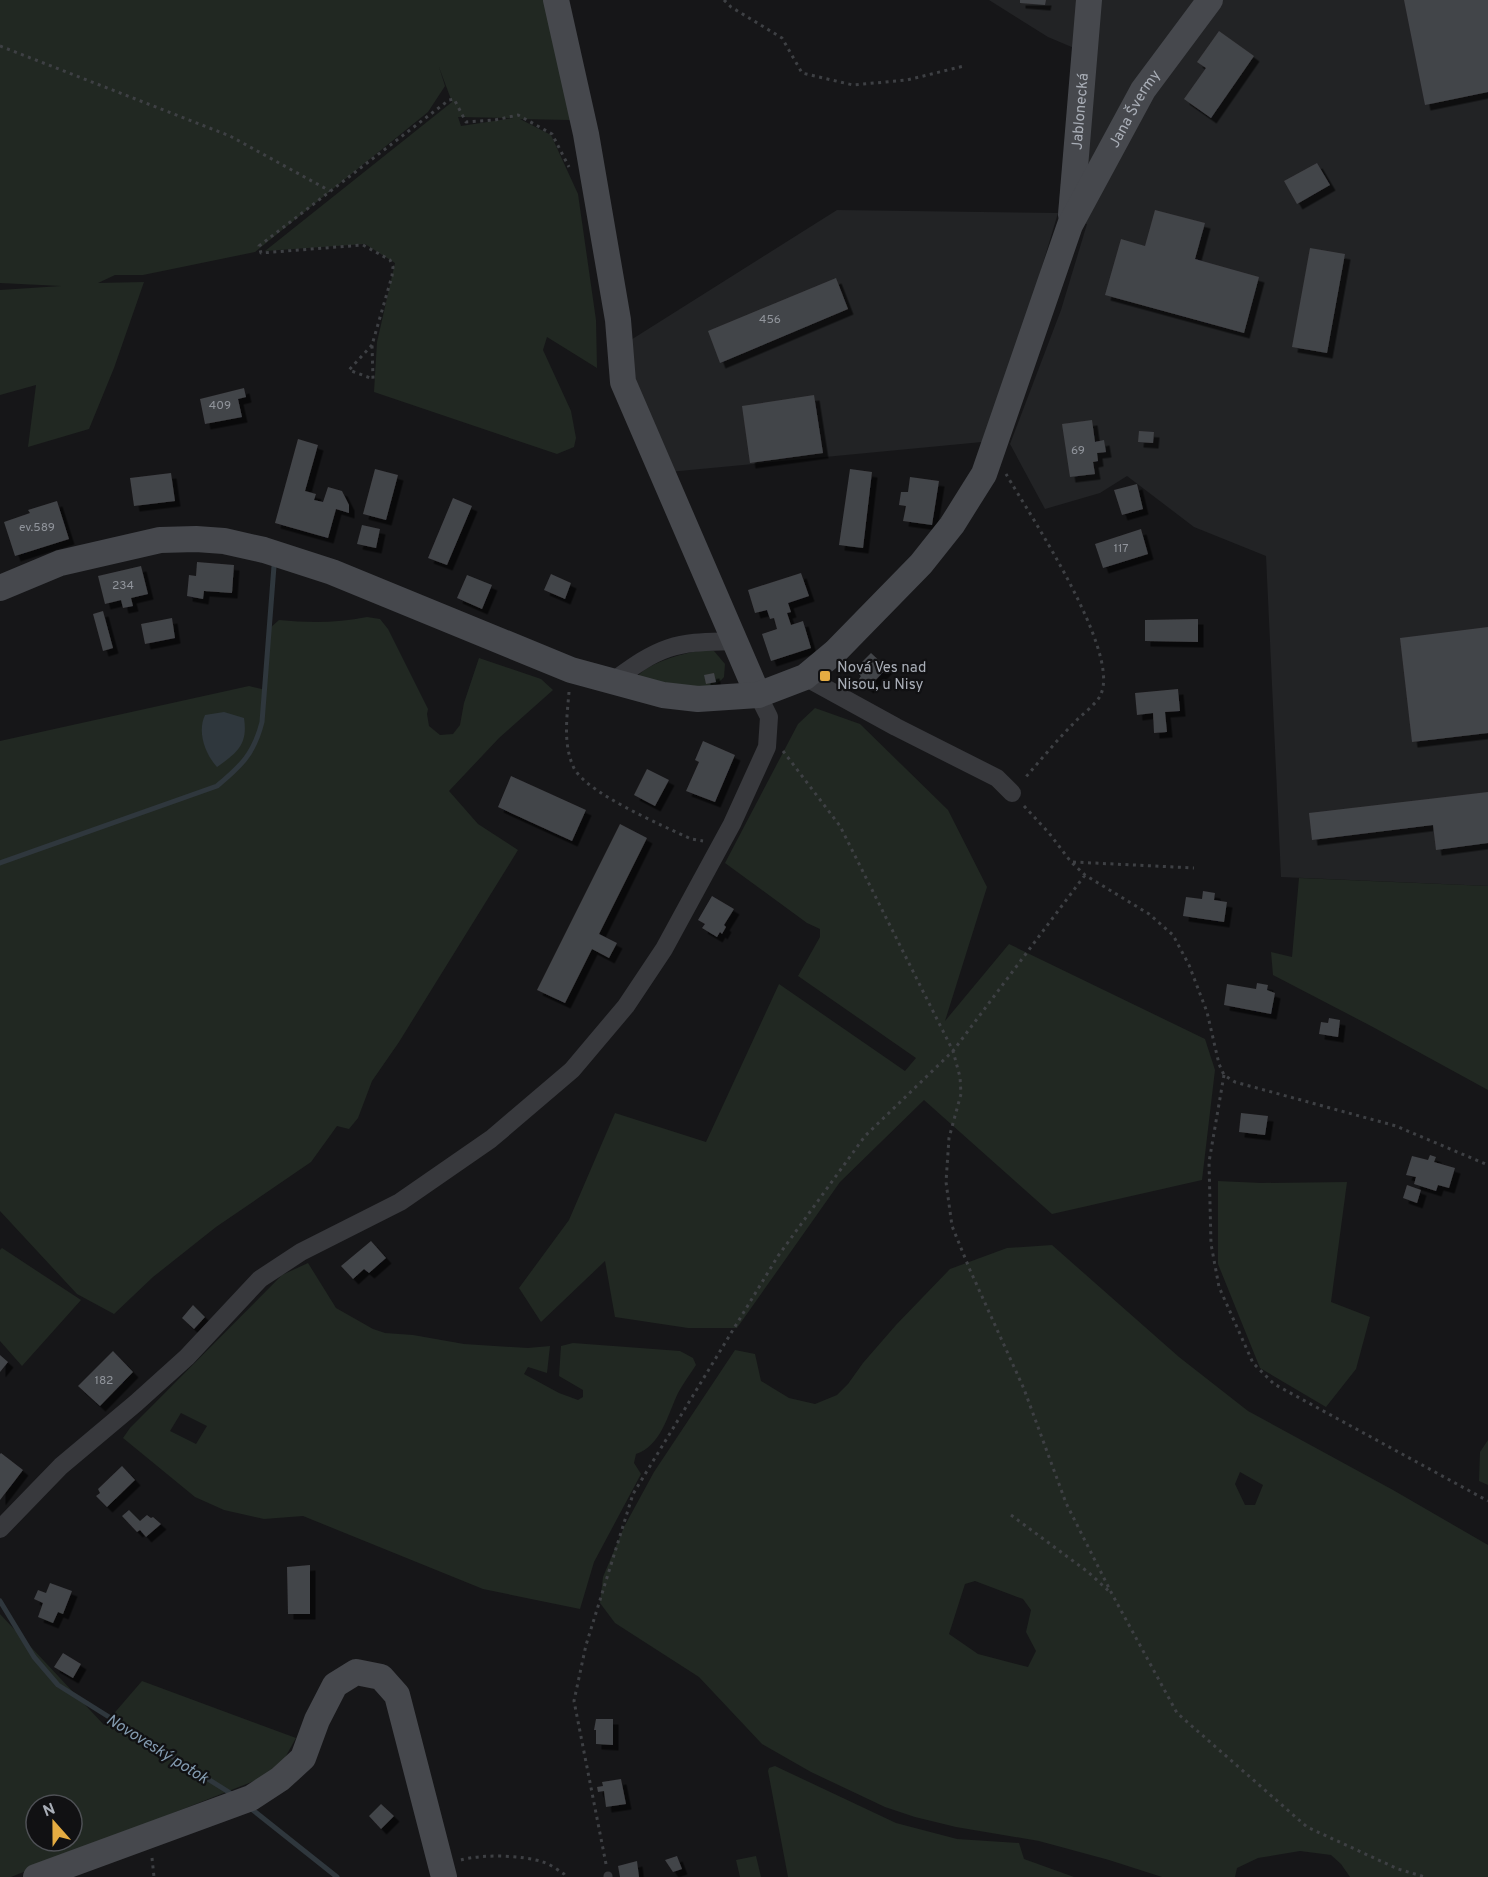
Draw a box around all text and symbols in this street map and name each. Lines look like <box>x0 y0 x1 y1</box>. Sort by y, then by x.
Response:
street label: Jana Švermy <box>1105 67 1166 152</box>
street label: Jablonecká <box>1068 72 1094 151</box>
house number: 456 <box>759 312 781 328</box>
house number: 409 <box>209 398 231 414</box>
house number: 69 <box>1071 443 1085 459</box>
house number: ev.589 <box>19 520 55 536</box>
house number: 117 <box>1113 541 1129 557</box>
house number: 234 <box>112 578 134 594</box>
place label: Nová Ves nad Nisou, u Nisy <box>837 659 926 695</box>
marker: Nová Ves nad Nisou, u Nisy <box>818 669 832 683</box>
house number: 182 <box>95 1373 113 1389</box>
water label: Novoveský potok <box>102 1710 213 1790</box>
north arrow <box>24 1793 84 1853</box>
text: N <box>40 1799 58 1822</box>

